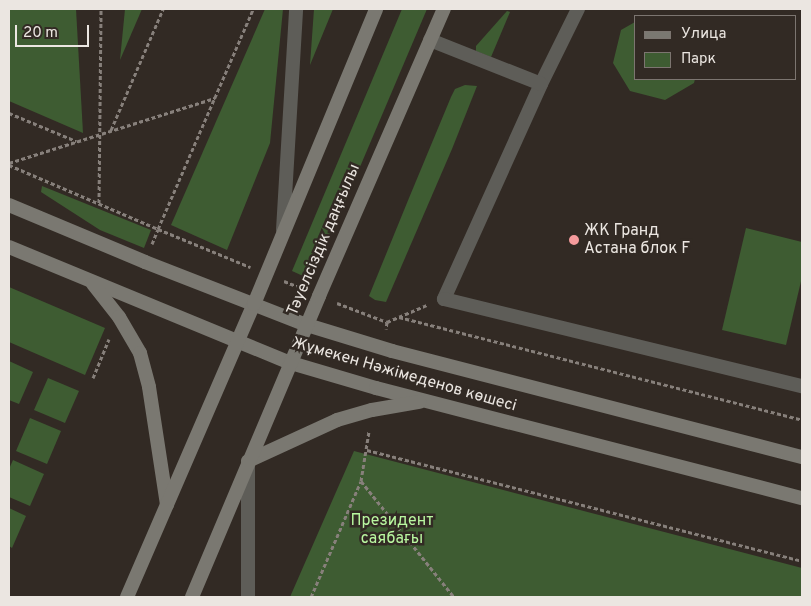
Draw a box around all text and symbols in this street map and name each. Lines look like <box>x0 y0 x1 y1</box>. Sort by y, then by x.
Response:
scale bar <box>18 15 91 47</box>
legend <box>634 15 796 80</box>
text: 20 m <box>23 24 58 43</box>
text: Улица <box>681 25 726 44</box>
text: Парк <box>681 50 716 69</box>
street label: Тәуелсіздік даңғылы <box>283 161 365 319</box>
place label: ЖК Гранд Астана блок F <box>584 221 690 259</box>
marker: ЖК Гранд Астана блок F <box>568 234 580 246</box>
street label: Жұмекен Нәжімеденов көшесі <box>290 334 518 416</box>
park label: Президент саябағы <box>350 511 434 549</box>

